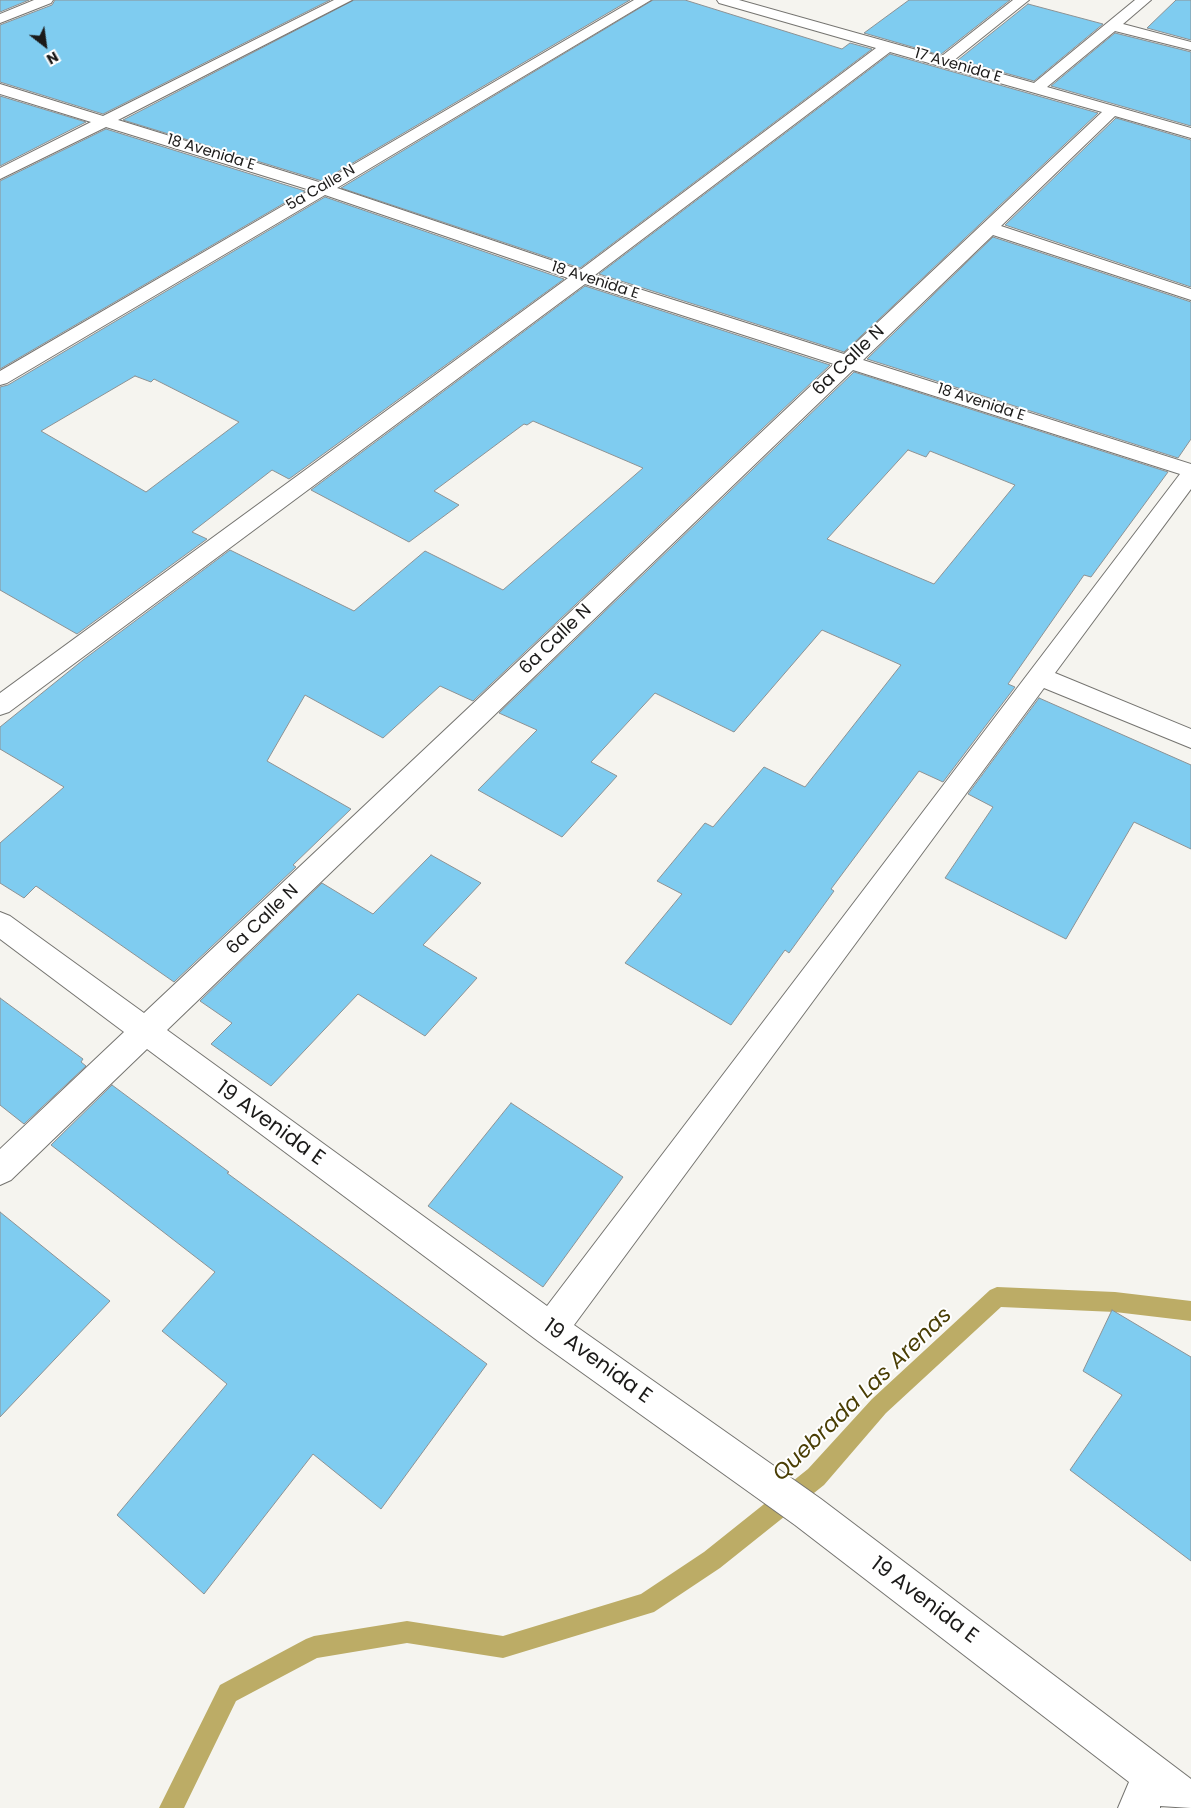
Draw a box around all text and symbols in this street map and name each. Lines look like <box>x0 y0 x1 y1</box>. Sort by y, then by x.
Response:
north arrow <box>20 20 70 70</box>
street label: 17 Avenida E <box>912 45 1004 87</box>
text: N <box>43 47 62 69</box>
street label: 18 Avenida E <box>165 131 257 175</box>
street label: 5a Calle N <box>283 161 359 215</box>
street label: 18 Avenida E <box>549 258 641 304</box>
street label: 6a Calle N <box>808 321 890 401</box>
street label: 18 Avenida E <box>935 380 1027 426</box>
street label: 6a Calle N <box>515 600 597 680</box>
street label: 6a Calle N <box>222 880 304 960</box>
street label: 19 Avenida E <box>211 1076 329 1172</box>
water label: Quebrada Las Arenas <box>768 1303 958 1487</box>
street label: 19 Avenida E <box>538 1314 656 1410</box>
street label: 19 Avenida E <box>865 1552 983 1650</box>

